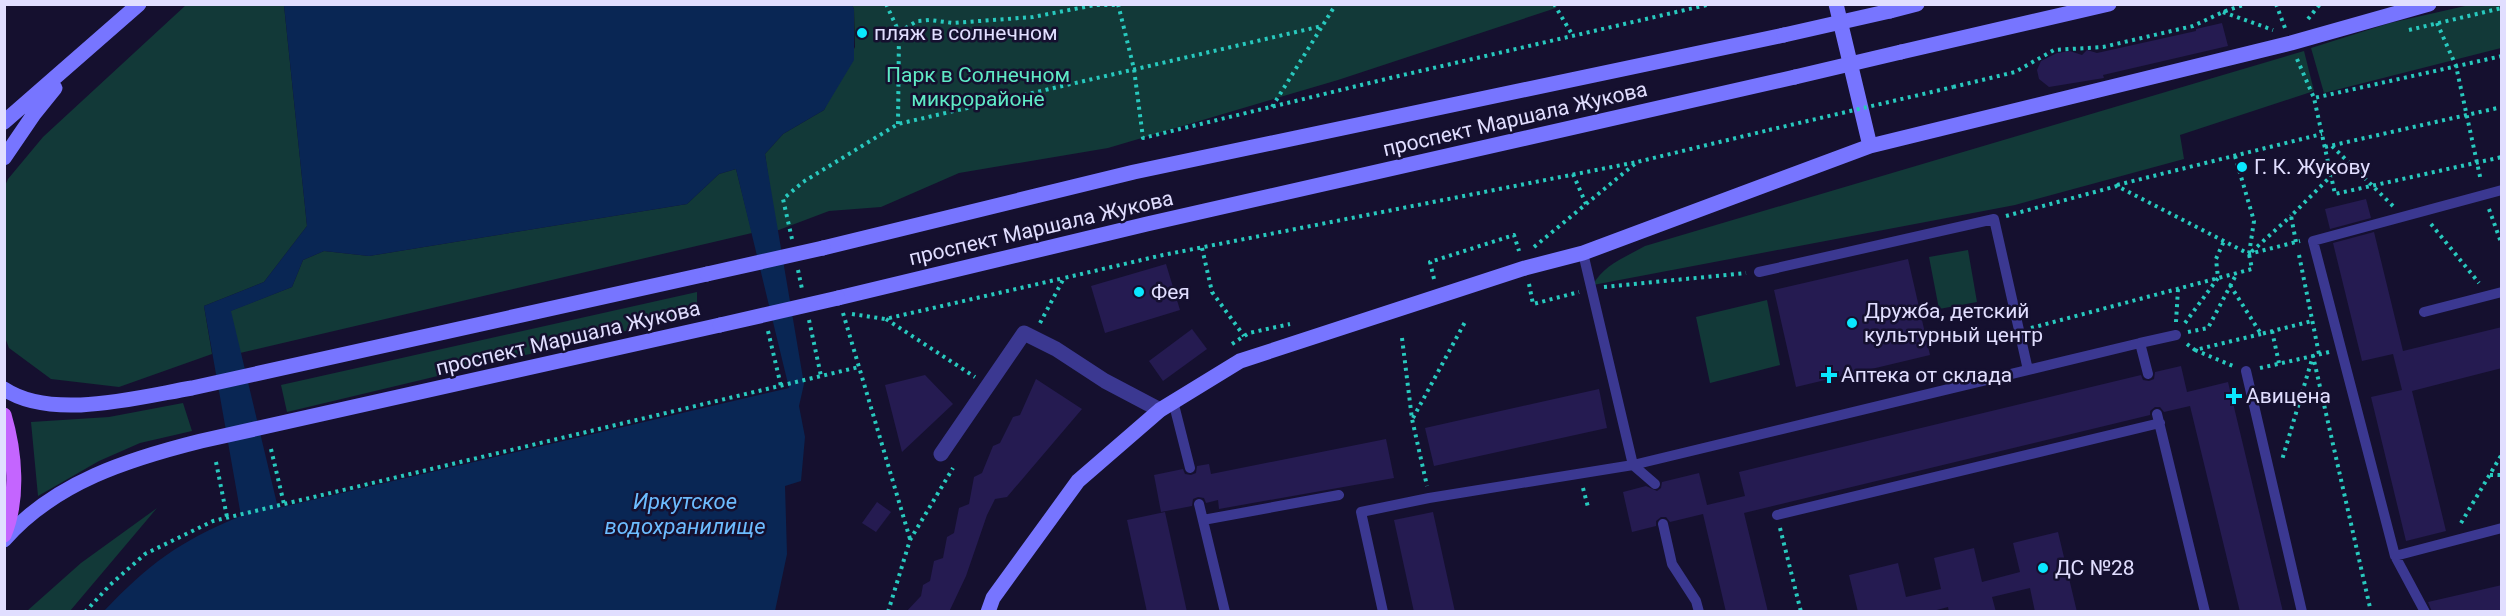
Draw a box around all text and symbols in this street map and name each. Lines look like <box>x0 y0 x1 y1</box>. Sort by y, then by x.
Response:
place label: пляж в солнечном <box>874 21 1058 45</box>
marker: пляж в солнечном <box>855 26 869 40</box>
park label: Парк в Солнечном микрорайоне <box>886 63 1070 111</box>
street label: проспект Маршала Жукова <box>1380 77 1650 161</box>
place label: Г. К. Жукову <box>2254 155 2370 179</box>
marker: Г. К. Жукову <box>2235 160 2249 174</box>
street label: проспект Маршала Жукова <box>906 186 1176 270</box>
place label: Фея <box>1151 280 1190 304</box>
marker: Фея <box>1132 285 1146 299</box>
street label: проспект Маршала Жукова <box>433 296 703 380</box>
place label: Дружба, детский культурный центр <box>1864 299 2043 347</box>
marker: Дружба, детский культурный центр <box>1845 316 1859 330</box>
place label: Аптека от склада <box>1841 363 2012 387</box>
marker: Аптека от склада <box>1822 368 1836 382</box>
place label: Авицена <box>2246 384 2331 408</box>
marker: Авицена <box>2227 389 2241 403</box>
water label: Иркутское водохранилище <box>604 489 766 539</box>
place label: ДС №28 <box>2055 556 2135 580</box>
marker: ДС №28 <box>2036 561 2050 575</box>

